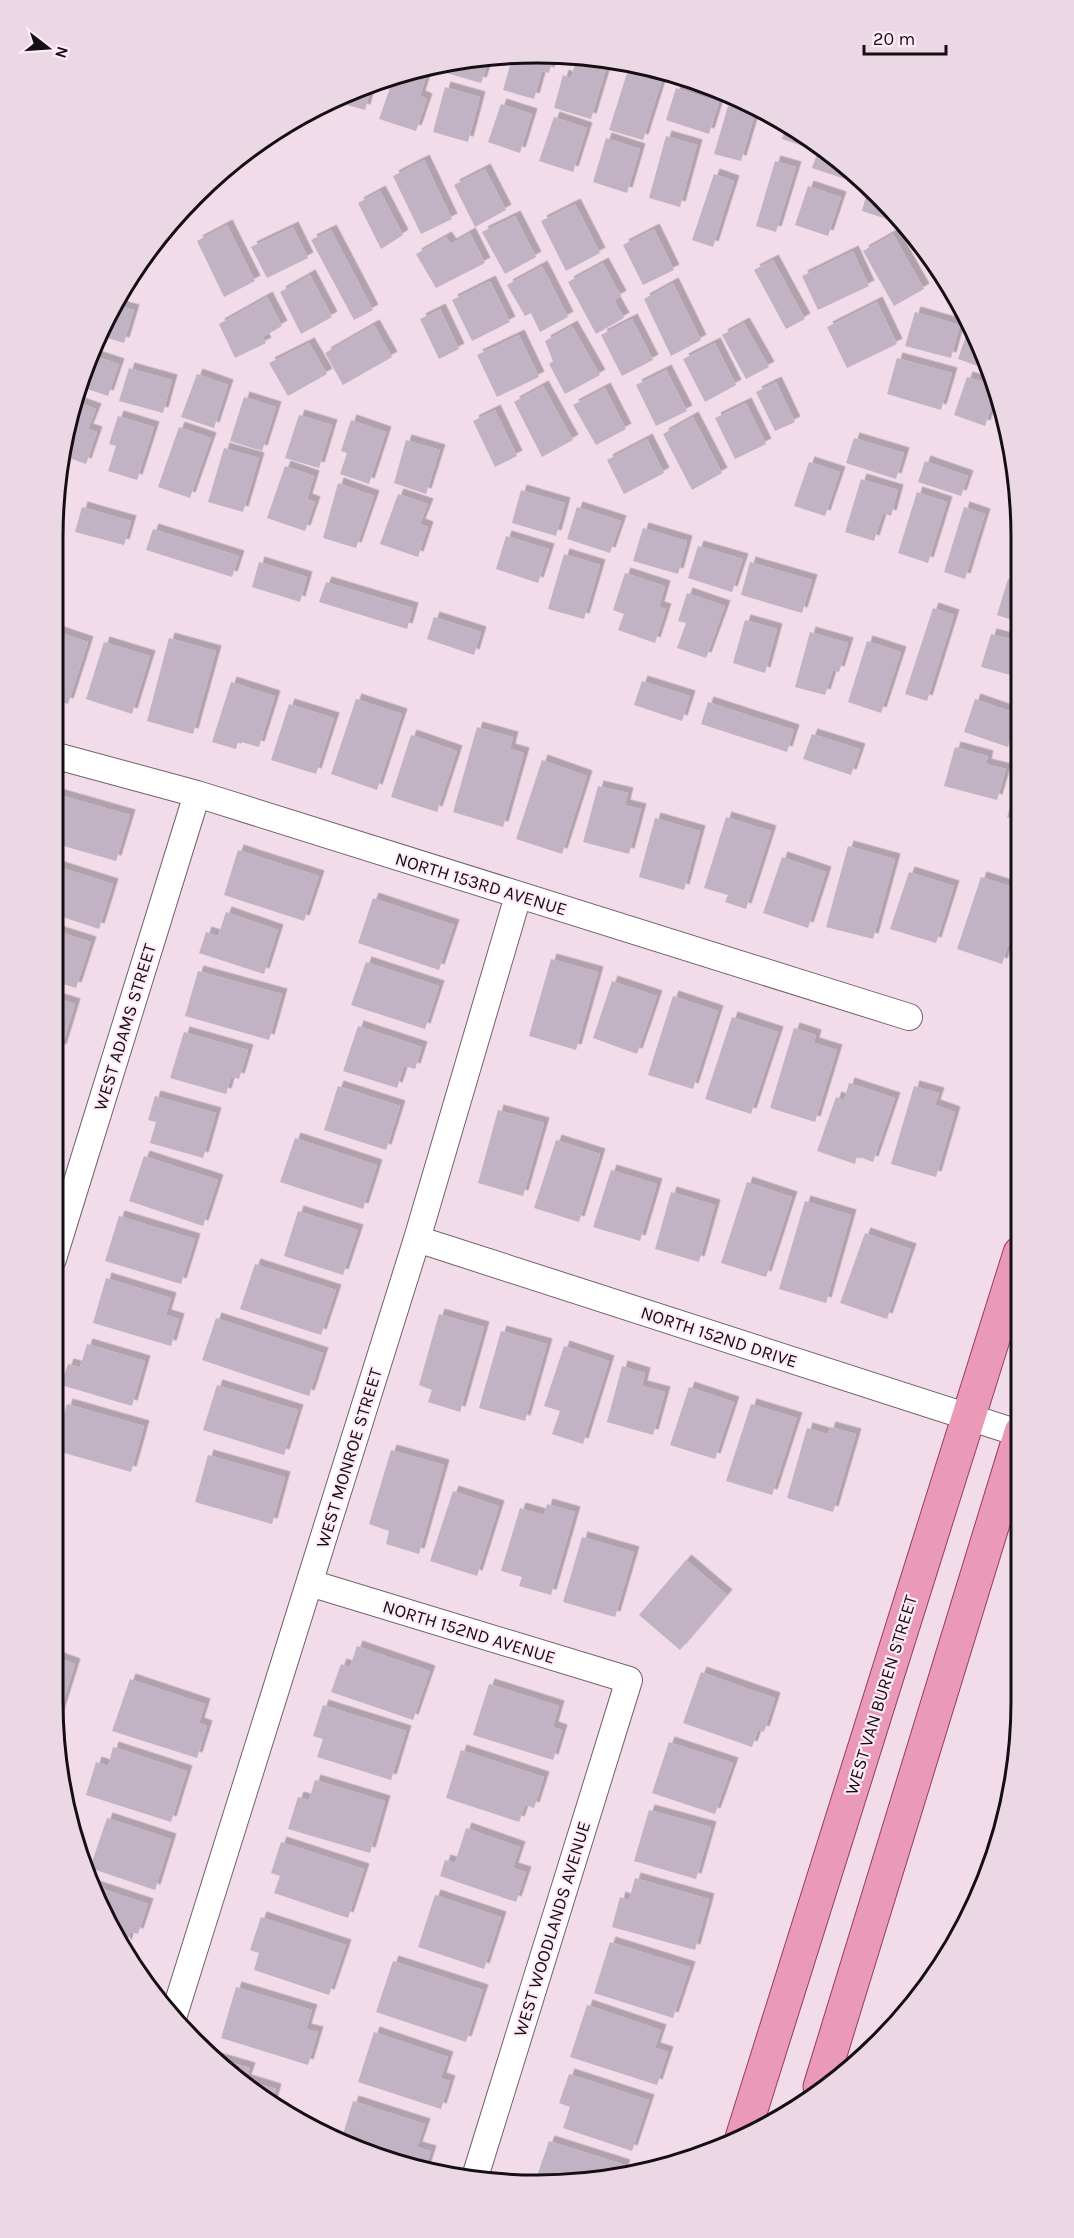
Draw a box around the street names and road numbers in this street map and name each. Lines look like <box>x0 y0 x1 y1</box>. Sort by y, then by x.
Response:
street label: NORTH 153RD AVENUE <box>392 847 570 921</box>
street label: WEST ADAMS STREET <box>89 941 161 1113</box>
street label: NORTH 152ND DRIVE <box>638 1301 800 1373</box>
street label: WEST MONROE STREET <box>311 1365 387 1551</box>
street label: WEST VAN BUREN STREET <box>840 1592 922 1798</box>
street label: NORTH 152ND AVENUE <box>380 1595 558 1669</box>
street label: WEST WOODLANDS AVENUE <box>509 1819 595 2039</box>

